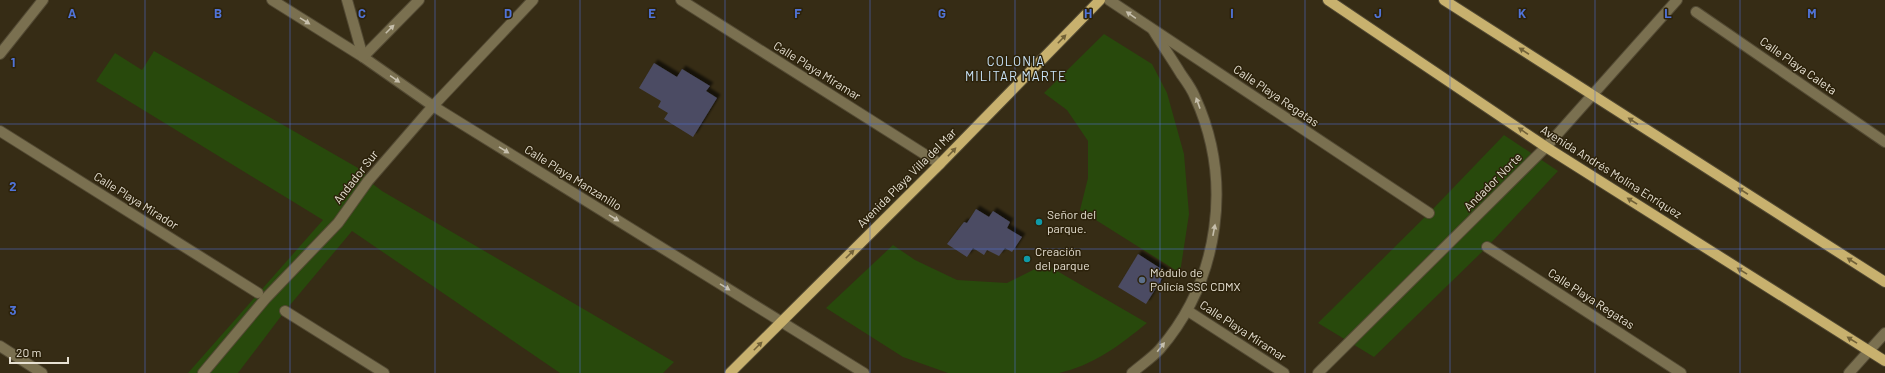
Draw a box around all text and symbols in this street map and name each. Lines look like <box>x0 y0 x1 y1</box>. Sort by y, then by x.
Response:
text: A <box>68 5 77 21</box>
text: B <box>214 5 222 21</box>
text: C <box>358 5 366 21</box>
text: D <box>504 5 512 21</box>
text: E <box>648 5 656 21</box>
text: F <box>794 5 802 21</box>
text: G <box>938 5 946 21</box>
text: H <box>1084 5 1092 21</box>
text: I <box>1230 5 1234 21</box>
text: J <box>1374 5 1382 21</box>
text: K <box>1518 5 1526 21</box>
text: L <box>1664 5 1672 21</box>
text: M <box>1807 5 1817 21</box>
one-way arrow <box>1126 11 1136 19</box>
one-way arrow <box>299 17 311 24</box>
one-way arrow <box>385 24 395 34</box>
one-way arrow <box>1057 34 1067 44</box>
street label: Calle Playa Caleta <box>1758 34 1840 97</box>
street label: Calle Playa Miramar <box>771 38 864 103</box>
one-way arrow <box>1518 47 1529 55</box>
district label: COLONIA MILITAR MARTE <box>965 53 1067 84</box>
text: 1 <box>11 54 15 70</box>
street label: Calle Playa Regatas <box>1231 61 1322 129</box>
one-way arrow <box>389 75 400 83</box>
one-way arrow <box>1194 96 1200 108</box>
one-way arrow <box>1628 117 1638 125</box>
street label: Avenida Andrés Molina Enríquez <box>1538 122 1685 220</box>
street label: Avenida Playa Villa del Mar <box>854 124 959 230</box>
one-way arrow <box>1518 127 1528 135</box>
street label: Calle Playa Manzanillo <box>522 142 625 213</box>
street label: Andador Sur <box>330 146 381 206</box>
one-way arrow <box>499 146 509 154</box>
one-way arrow <box>947 147 957 157</box>
street label: Andador Norte <box>1460 149 1524 213</box>
street label: Calle Playa Mirador <box>92 168 182 232</box>
text: 2 <box>9 178 17 194</box>
one-way arrow <box>1738 187 1748 195</box>
one-way arrow <box>1626 198 1638 205</box>
place label: Señor del parque. <box>1047 207 1096 235</box>
one-way arrow <box>608 215 620 222</box>
marker: Señor del parque. <box>1034 217 1044 227</box>
one-way arrow <box>1211 224 1217 236</box>
place label: Creación del parque <box>1035 244 1090 272</box>
one-way arrow <box>845 249 855 259</box>
marker: Creación del parque <box>1022 254 1032 264</box>
one-way arrow <box>1847 257 1857 265</box>
place label: Módulo de Policía SSC CDMX <box>1150 265 1241 293</box>
street label: Calle Playa Regatas <box>1546 265 1637 331</box>
one-way arrow <box>1737 267 1747 275</box>
marker: Módulo de Policía SSC CDMX <box>1137 275 1147 285</box>
one-way arrow <box>719 283 731 290</box>
street label: Calle Playa Miramar <box>1198 297 1290 364</box>
text: 3 <box>9 302 17 318</box>
one-way arrow <box>1846 337 1858 344</box>
scale bar <box>10 339 68 365</box>
one-way arrow <box>753 341 763 351</box>
one-way arrow <box>1157 341 1166 352</box>
text: 20 m <box>16 345 42 359</box>

